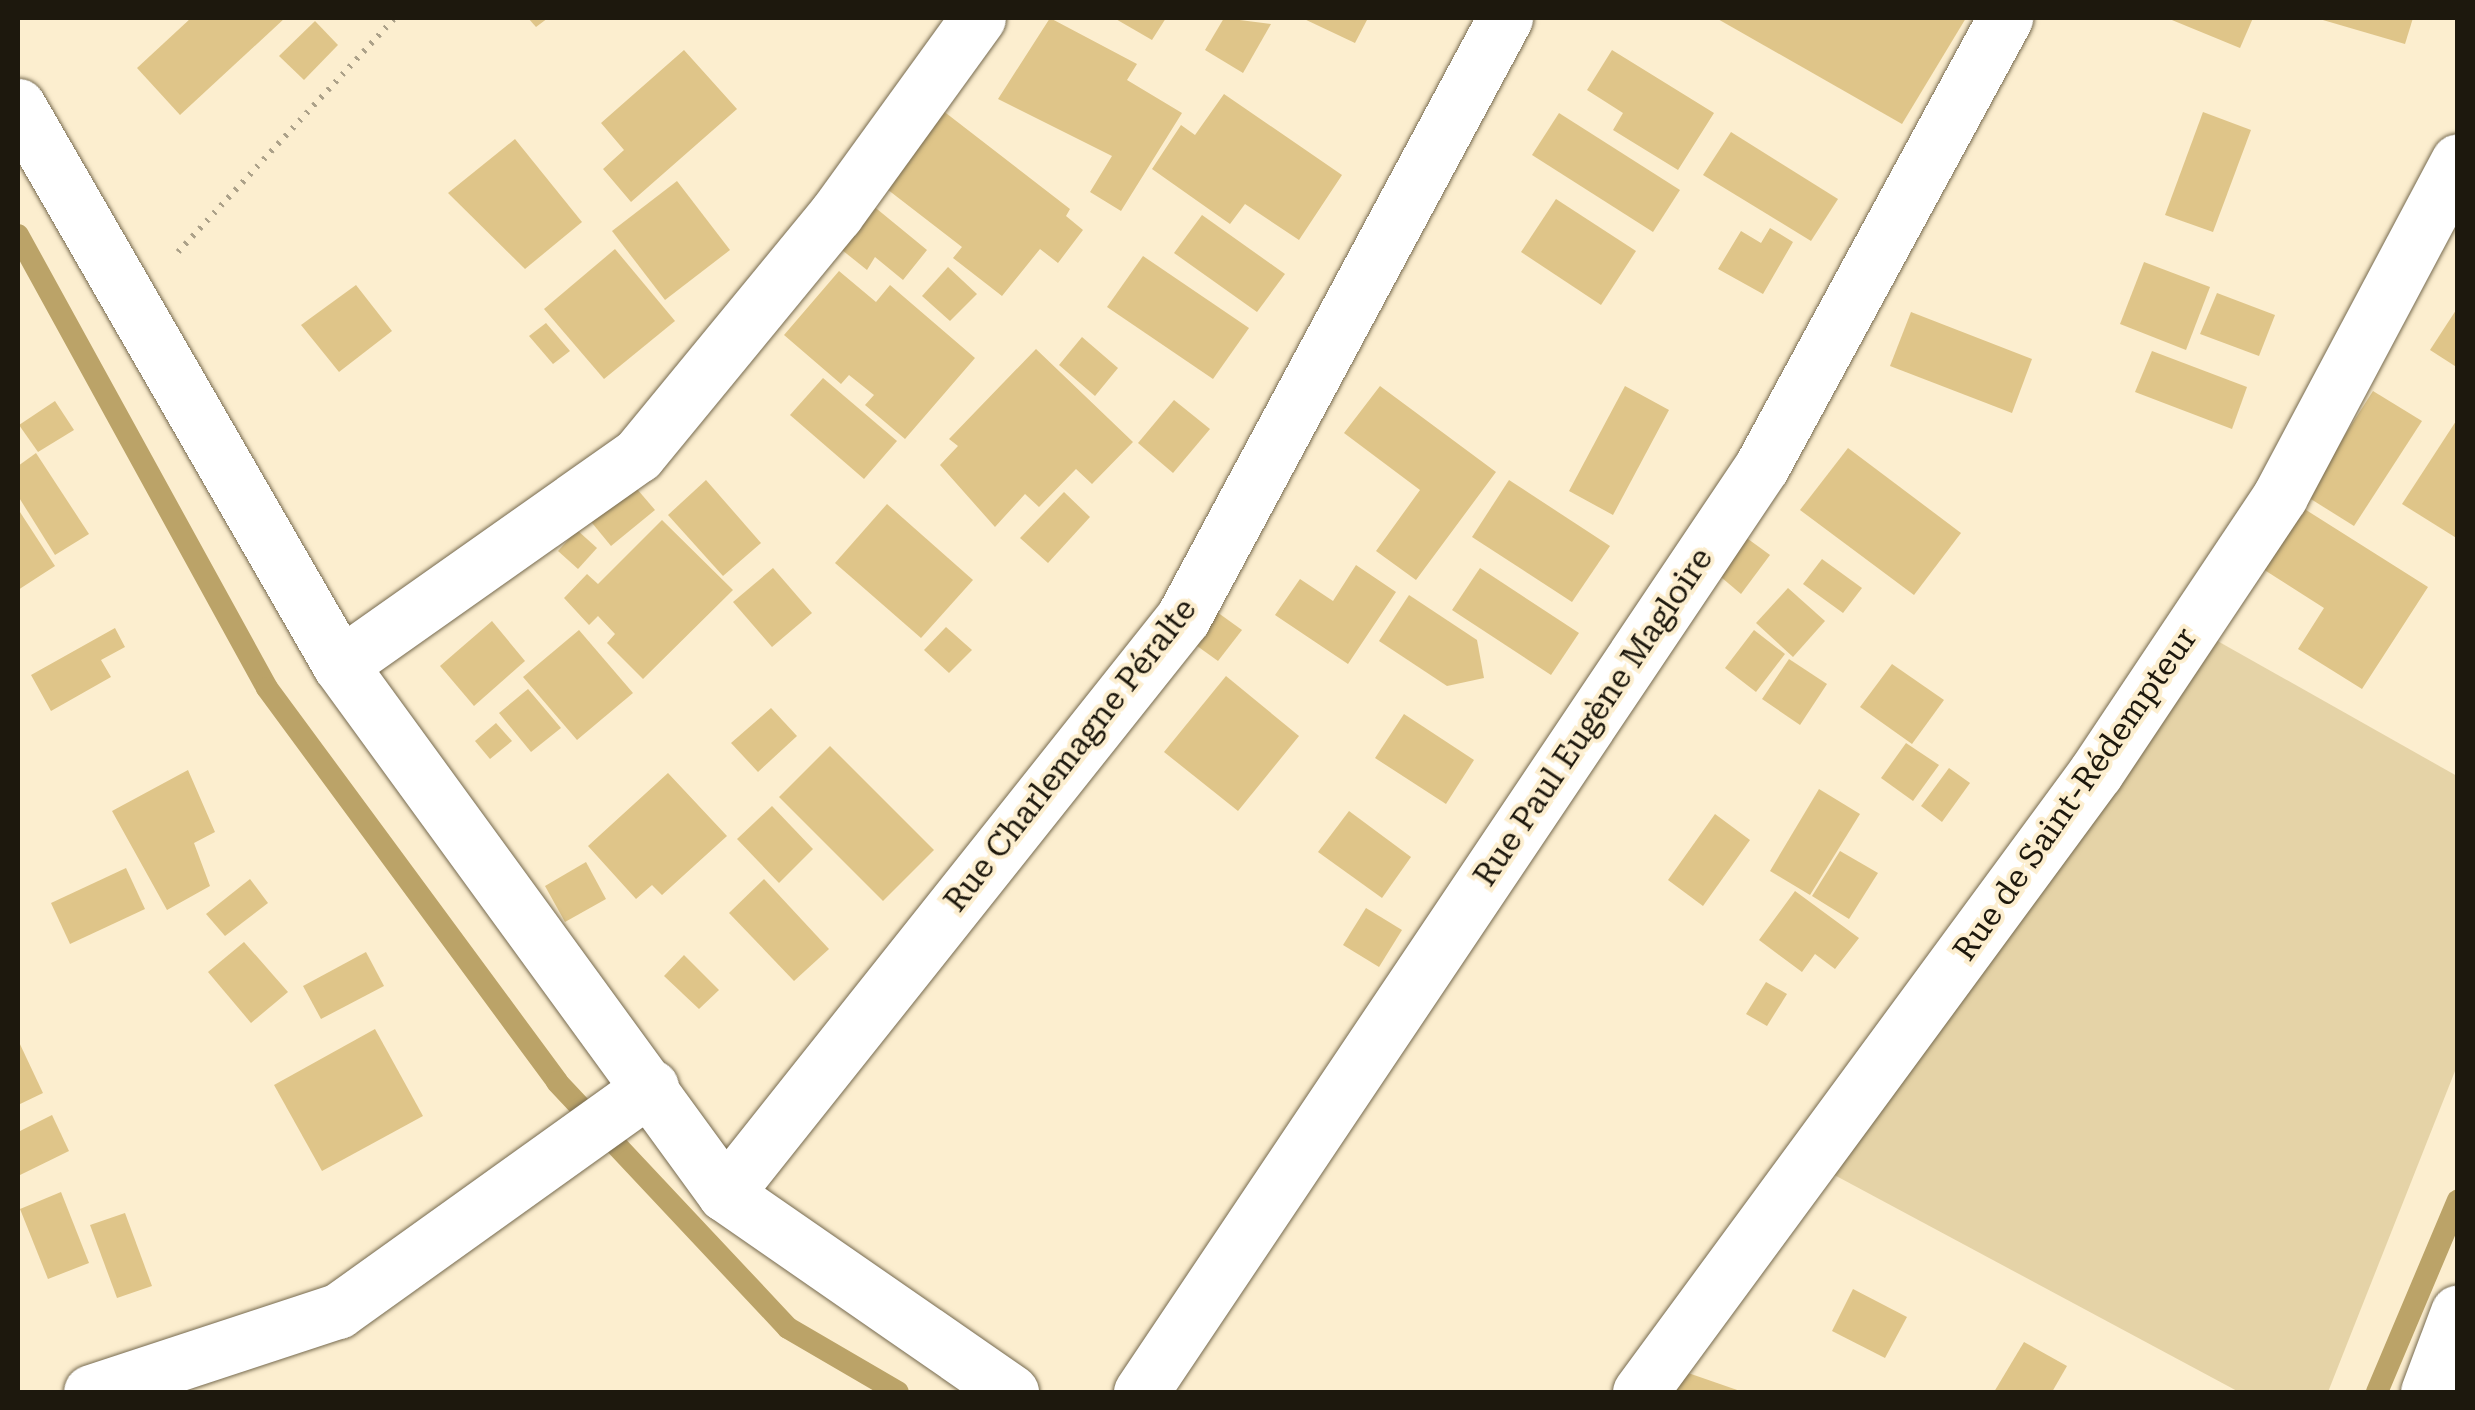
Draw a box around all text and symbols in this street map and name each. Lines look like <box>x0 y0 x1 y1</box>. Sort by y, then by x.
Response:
street label: Rue Paul Eugène Magloire <box>1465 541 1721 893</box>
street label: Rue Charlemagne Péralte <box>936 591 1204 919</box>
street label: Rue de Saint-Rédempteur <box>1945 620 2205 968</box>

